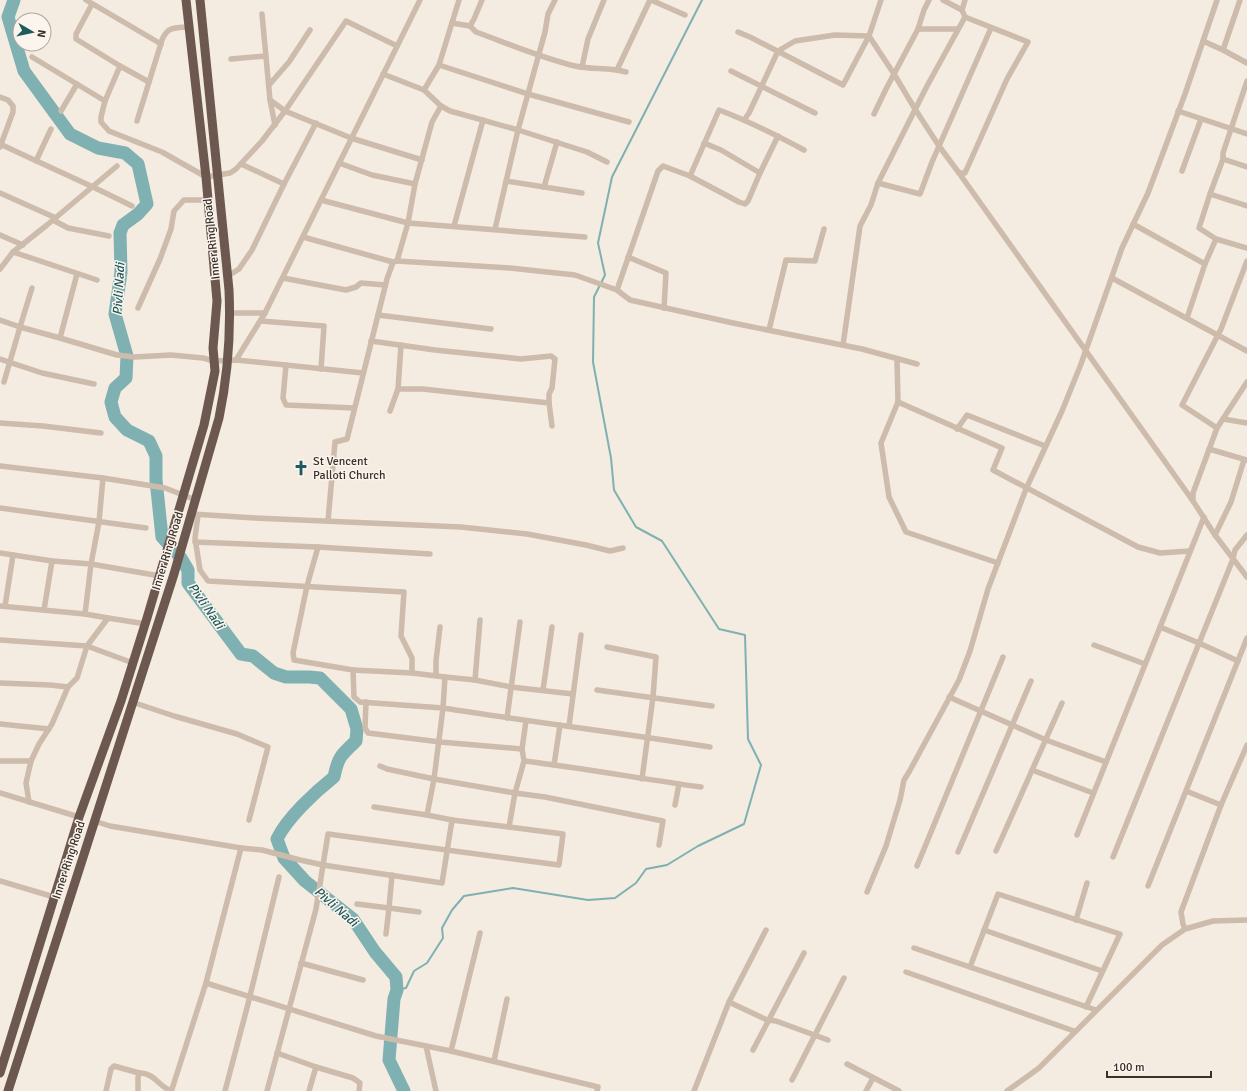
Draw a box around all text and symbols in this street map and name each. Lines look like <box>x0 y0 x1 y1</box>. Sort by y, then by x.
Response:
north arrow <box>12 12 52 52</box>
text: N <box>34 29 48 38</box>
street label: Inner Ring Road <box>200 198 224 280</box>
water label: Pivli Nadi <box>110 261 128 316</box>
place label: St Vencent Palloti Church <box>313 454 385 483</box>
church icon: St Vencent Palloti Church <box>292 459 310 477</box>
street label: Inner Ring Road <box>149 510 187 592</box>
water label: Pivli Nadi <box>184 580 228 633</box>
street label: Inner Ring Road <box>49 819 89 901</box>
water label: Pivli Nadi <box>311 884 362 931</box>
scale bar <box>1107 1053 1211 1079</box>
text: 100 m <box>1113 1060 1145 1075</box>

